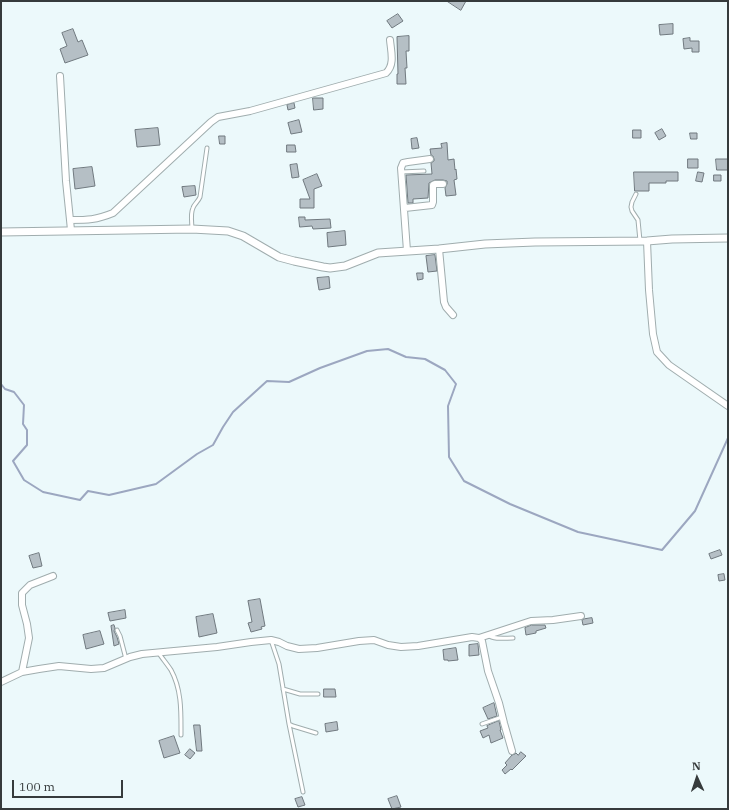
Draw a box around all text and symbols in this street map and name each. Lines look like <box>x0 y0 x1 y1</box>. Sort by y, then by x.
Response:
north arrow <box>677 758 717 798</box>
text: N <box>692 759 701 773</box>
scale bar <box>14 772 125 798</box>
text: 100 m <box>19 779 55 794</box>

